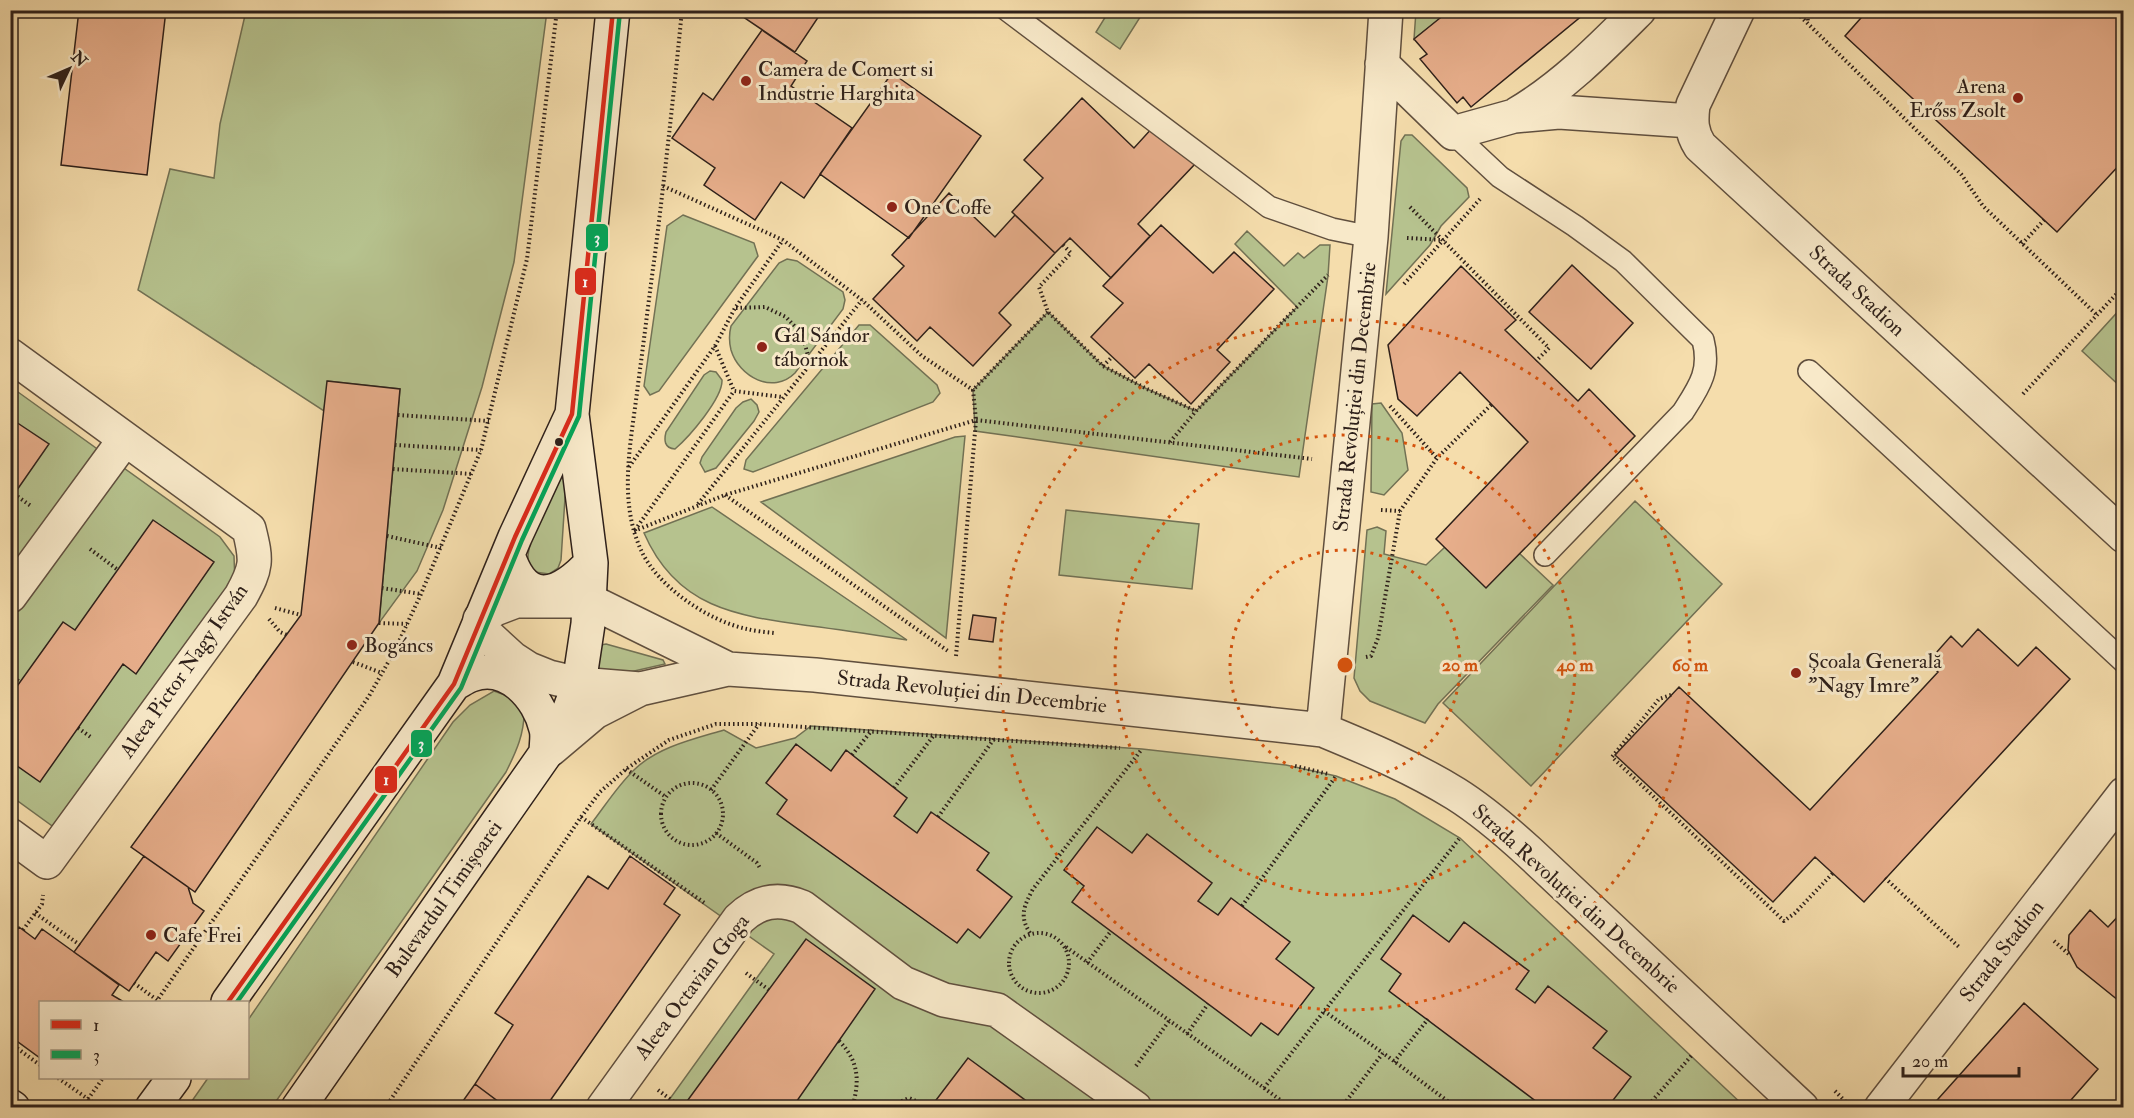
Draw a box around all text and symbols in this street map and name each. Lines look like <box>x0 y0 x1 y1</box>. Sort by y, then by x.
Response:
north arrow <box>39 39 99 99</box>
text: N <box>66 46 92 72</box>
place label: Camera de Comert si Industrie Harghita <box>758 56 934 107</box>
place label: Arena Erőss Zsolt <box>1909 73 2006 124</box>
marker: Camera de Comert si Industrie Harghita <box>739 74 753 88</box>
marker: Arena Erőss Zsolt <box>2011 91 2025 105</box>
place label: One Coffe <box>904 194 992 221</box>
marker: One Coffe <box>885 200 899 214</box>
line badge: 3 <box>585 223 609 252</box>
text: 3 <box>594 228 600 248</box>
street label: Strada Stadion <box>1803 239 1911 343</box>
street label: Strada Revoluției din Decembrie <box>1327 261 1383 533</box>
line badge: 1 <box>574 267 597 296</box>
text: 1 <box>582 272 588 292</box>
place label: Gál Sándor tábornok <box>774 322 870 373</box>
marker: Gál Sándor tábornok <box>755 340 769 354</box>
unlabelled marker <box>553 436 565 448</box>
street label: Aleea Pictor Nagy István <box>113 579 254 764</box>
place label: Bogáncs <box>364 632 433 659</box>
marker: Bogáncs <box>345 638 359 652</box>
place label: Școala Generală "Nagy Imre" <box>1808 648 1942 699</box>
text: 20 m <box>1442 654 1479 677</box>
text: 40 m <box>1556 654 1594 677</box>
text: 60 m <box>1672 654 1709 677</box>
centre of rings <box>1335 655 1355 675</box>
street label: Strada Revoluției din Decembrie <box>836 664 1108 720</box>
marker: Școala Generală "Nagy Imre" <box>1789 666 1803 680</box>
line badge: 3 <box>410 729 433 758</box>
text: 3 <box>418 734 424 754</box>
line badge: 1 <box>374 765 398 794</box>
text: 1 <box>383 770 389 790</box>
street label: Strada Revoluției din Decembrie <box>1466 798 1686 1000</box>
street label: Bulevardul Timișoarei <box>380 815 509 983</box>
street label: Strada Stadion <box>1954 894 2050 1007</box>
street label: Aleea Octavian Goga <box>628 909 756 1066</box>
place label: Cafe Frei <box>163 922 242 949</box>
marker: Cafe Frei <box>144 928 158 942</box>
legend <box>39 1001 249 1079</box>
text: 1 <box>93 1014 99 1037</box>
scale bar <box>1903 1040 2018 1078</box>
text: 3 <box>93 1044 100 1067</box>
text: 20 m <box>1912 1050 1948 1073</box>

